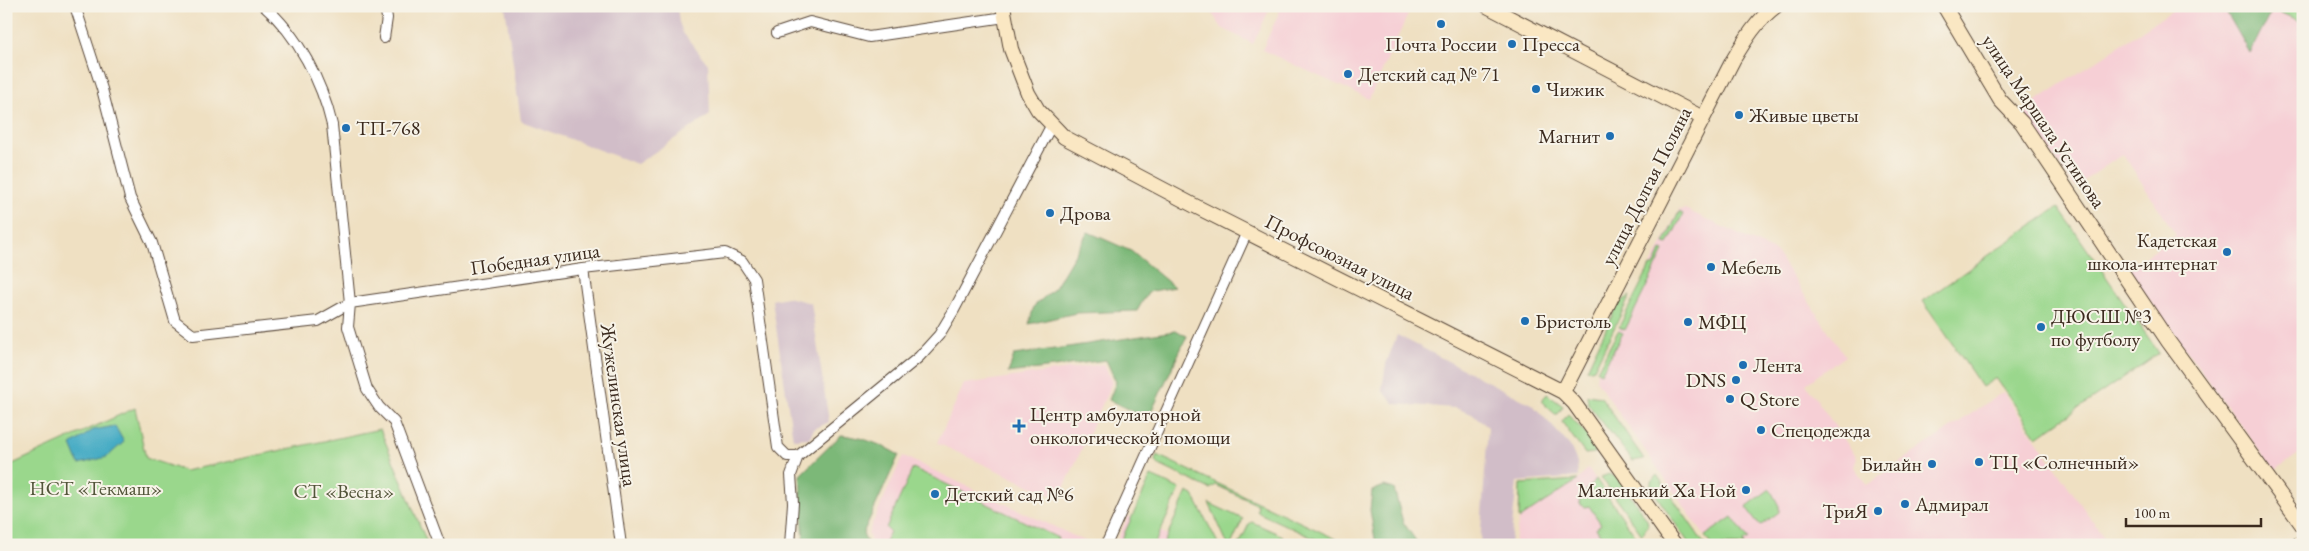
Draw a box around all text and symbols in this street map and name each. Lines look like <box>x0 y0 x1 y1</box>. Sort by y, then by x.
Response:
marker: Почта России <box>1435 18 1447 30</box>
street label: улица Маршала Устинова <box>1976 29 2112 213</box>
place label: Почта России <box>1385 31 1498 57</box>
place label: Пресса <box>1522 31 1580 57</box>
marker: Пресса <box>1506 38 1518 50</box>
place label: Детский сад № 71 <box>1358 61 1500 87</box>
marker: Детский сад № 71 <box>1342 68 1354 80</box>
place label: Чижик <box>1546 76 1605 102</box>
marker: Чижик <box>1530 83 1542 95</box>
street label: улица Долгая Поляна <box>1595 102 1697 270</box>
place label: Живые цветы <box>1748 102 1859 128</box>
marker: Живые цветы <box>1733 109 1745 121</box>
place label: ТП-768 <box>356 115 420 141</box>
marker: ТП-768 <box>340 122 352 134</box>
place label: Магнит <box>1538 123 1600 149</box>
marker: Магнит <box>1604 130 1616 142</box>
place label: Дрова <box>1060 200 1111 226</box>
marker: Дрова <box>1044 207 1056 219</box>
street label: Профсоюзная улица <box>1261 208 1419 306</box>
place label: Кадетская школа-интернат <box>2088 227 2217 276</box>
street label: Победная улица <box>468 237 602 281</box>
marker: Кадетская школа-интернат <box>2221 246 2233 258</box>
place label: Мебель <box>1721 254 1781 280</box>
marker: Мебель <box>1705 261 1717 273</box>
place label: ДЮСШ №3 по футболу <box>2051 303 2151 352</box>
place label: Бристоль <box>1535 308 1611 334</box>
place label: МФЦ <box>1698 309 1747 335</box>
marker: Бристоль <box>1519 315 1531 327</box>
marker: МФЦ <box>1682 316 1694 328</box>
street label: Жужелинская улица <box>595 321 643 488</box>
marker: ДЮСШ №3 по футболу <box>2035 321 2047 333</box>
place label: Лента <box>1753 352 1802 378</box>
marker: Лента <box>1737 359 1749 371</box>
place label: DNS <box>1686 367 1726 393</box>
marker: DNS <box>1730 374 1742 386</box>
place label: Q Store <box>1740 386 1799 412</box>
marker: Q Store <box>1724 393 1736 405</box>
place label: Центр амбулаторной онкологической помощи <box>1030 401 1231 450</box>
place label: Спецодежда <box>1771 417 1870 443</box>
marker: Центр амбулаторной онкологической помощи <box>1012 419 1026 433</box>
marker: Спецодежда <box>1755 424 1767 436</box>
place label: ТЦ «Солнечный» <box>1989 449 2139 475</box>
place label: Билайн <box>1861 451 1922 477</box>
marker: ТЦ «Солнечный» <box>1973 456 1985 468</box>
marker: Билайн <box>1926 458 1938 470</box>
park label: НСТ «Текмаш» <box>30 475 162 501</box>
place label: Маленький Ха Ной <box>1577 477 1736 503</box>
park label: СТ «Весна» <box>294 478 394 504</box>
place label: Детский сад №6 <box>945 481 1074 507</box>
marker: Маленький Ха Ной <box>1740 484 1752 496</box>
marker: Детский сад №6 <box>929 488 941 500</box>
place label: Адмирал <box>1914 491 1989 517</box>
scale bar <box>2126 496 2262 528</box>
place label: ТриЯ <box>1822 498 1868 524</box>
marker: Адмирал <box>1899 498 1911 510</box>
text: 100 m <box>2134 503 2171 522</box>
marker: ТриЯ <box>1872 505 1884 517</box>

